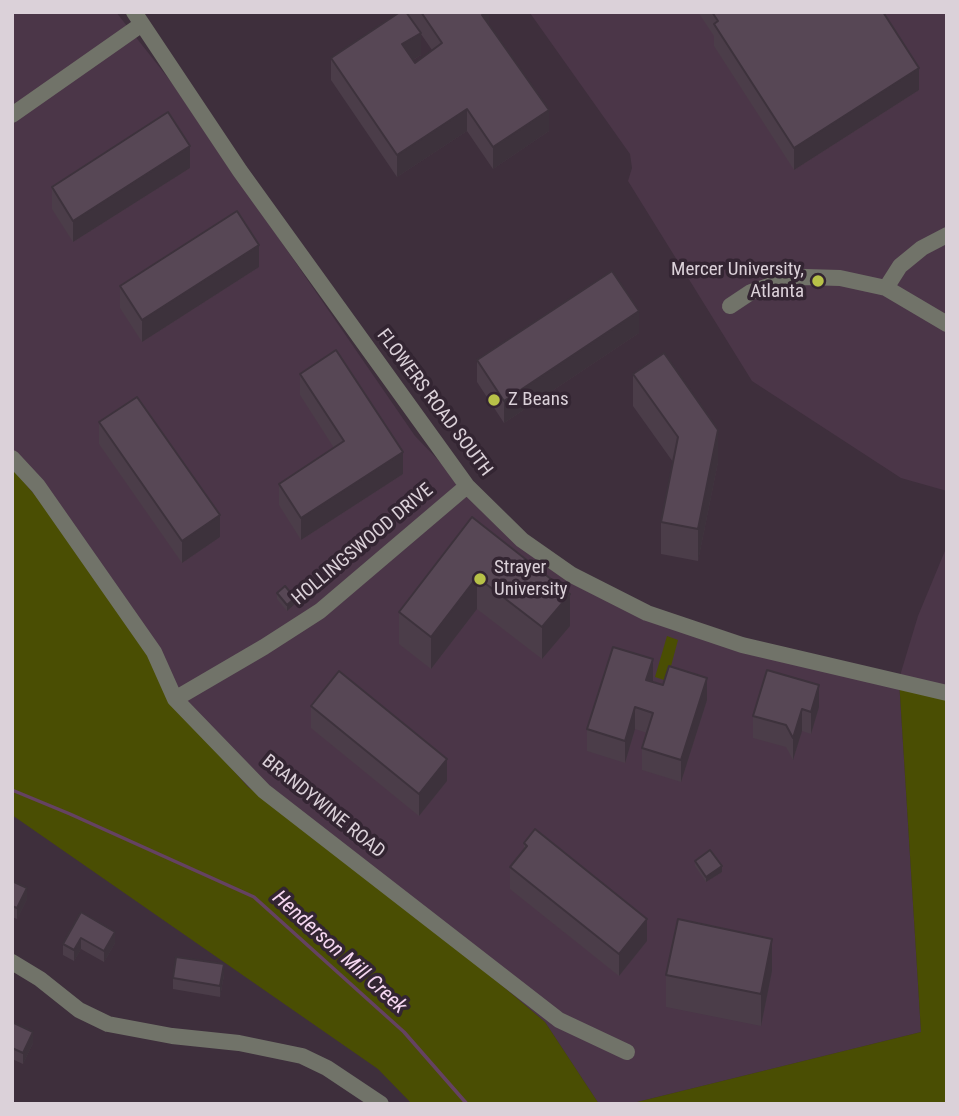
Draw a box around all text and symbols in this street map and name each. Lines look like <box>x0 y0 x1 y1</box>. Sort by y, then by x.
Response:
place label: Mercer University, Atlanta <box>671 259 804 303</box>
marker: Mercer University, Atlanta <box>810 273 826 289</box>
street label: FLOWERS ROAD SOUTH <box>371 325 497 481</box>
place label: Z Beans <box>508 389 569 411</box>
marker: Z Beans <box>486 392 502 408</box>
street label: HOLLINGSWOOD DRIVE <box>288 479 438 611</box>
place label: Strayer University <box>494 557 567 601</box>
marker: Strayer University <box>472 571 488 587</box>
street label: BRANDYWINE ROAD <box>257 750 389 864</box>
water label: Henderson Mill Creek <box>267 886 411 1020</box>

